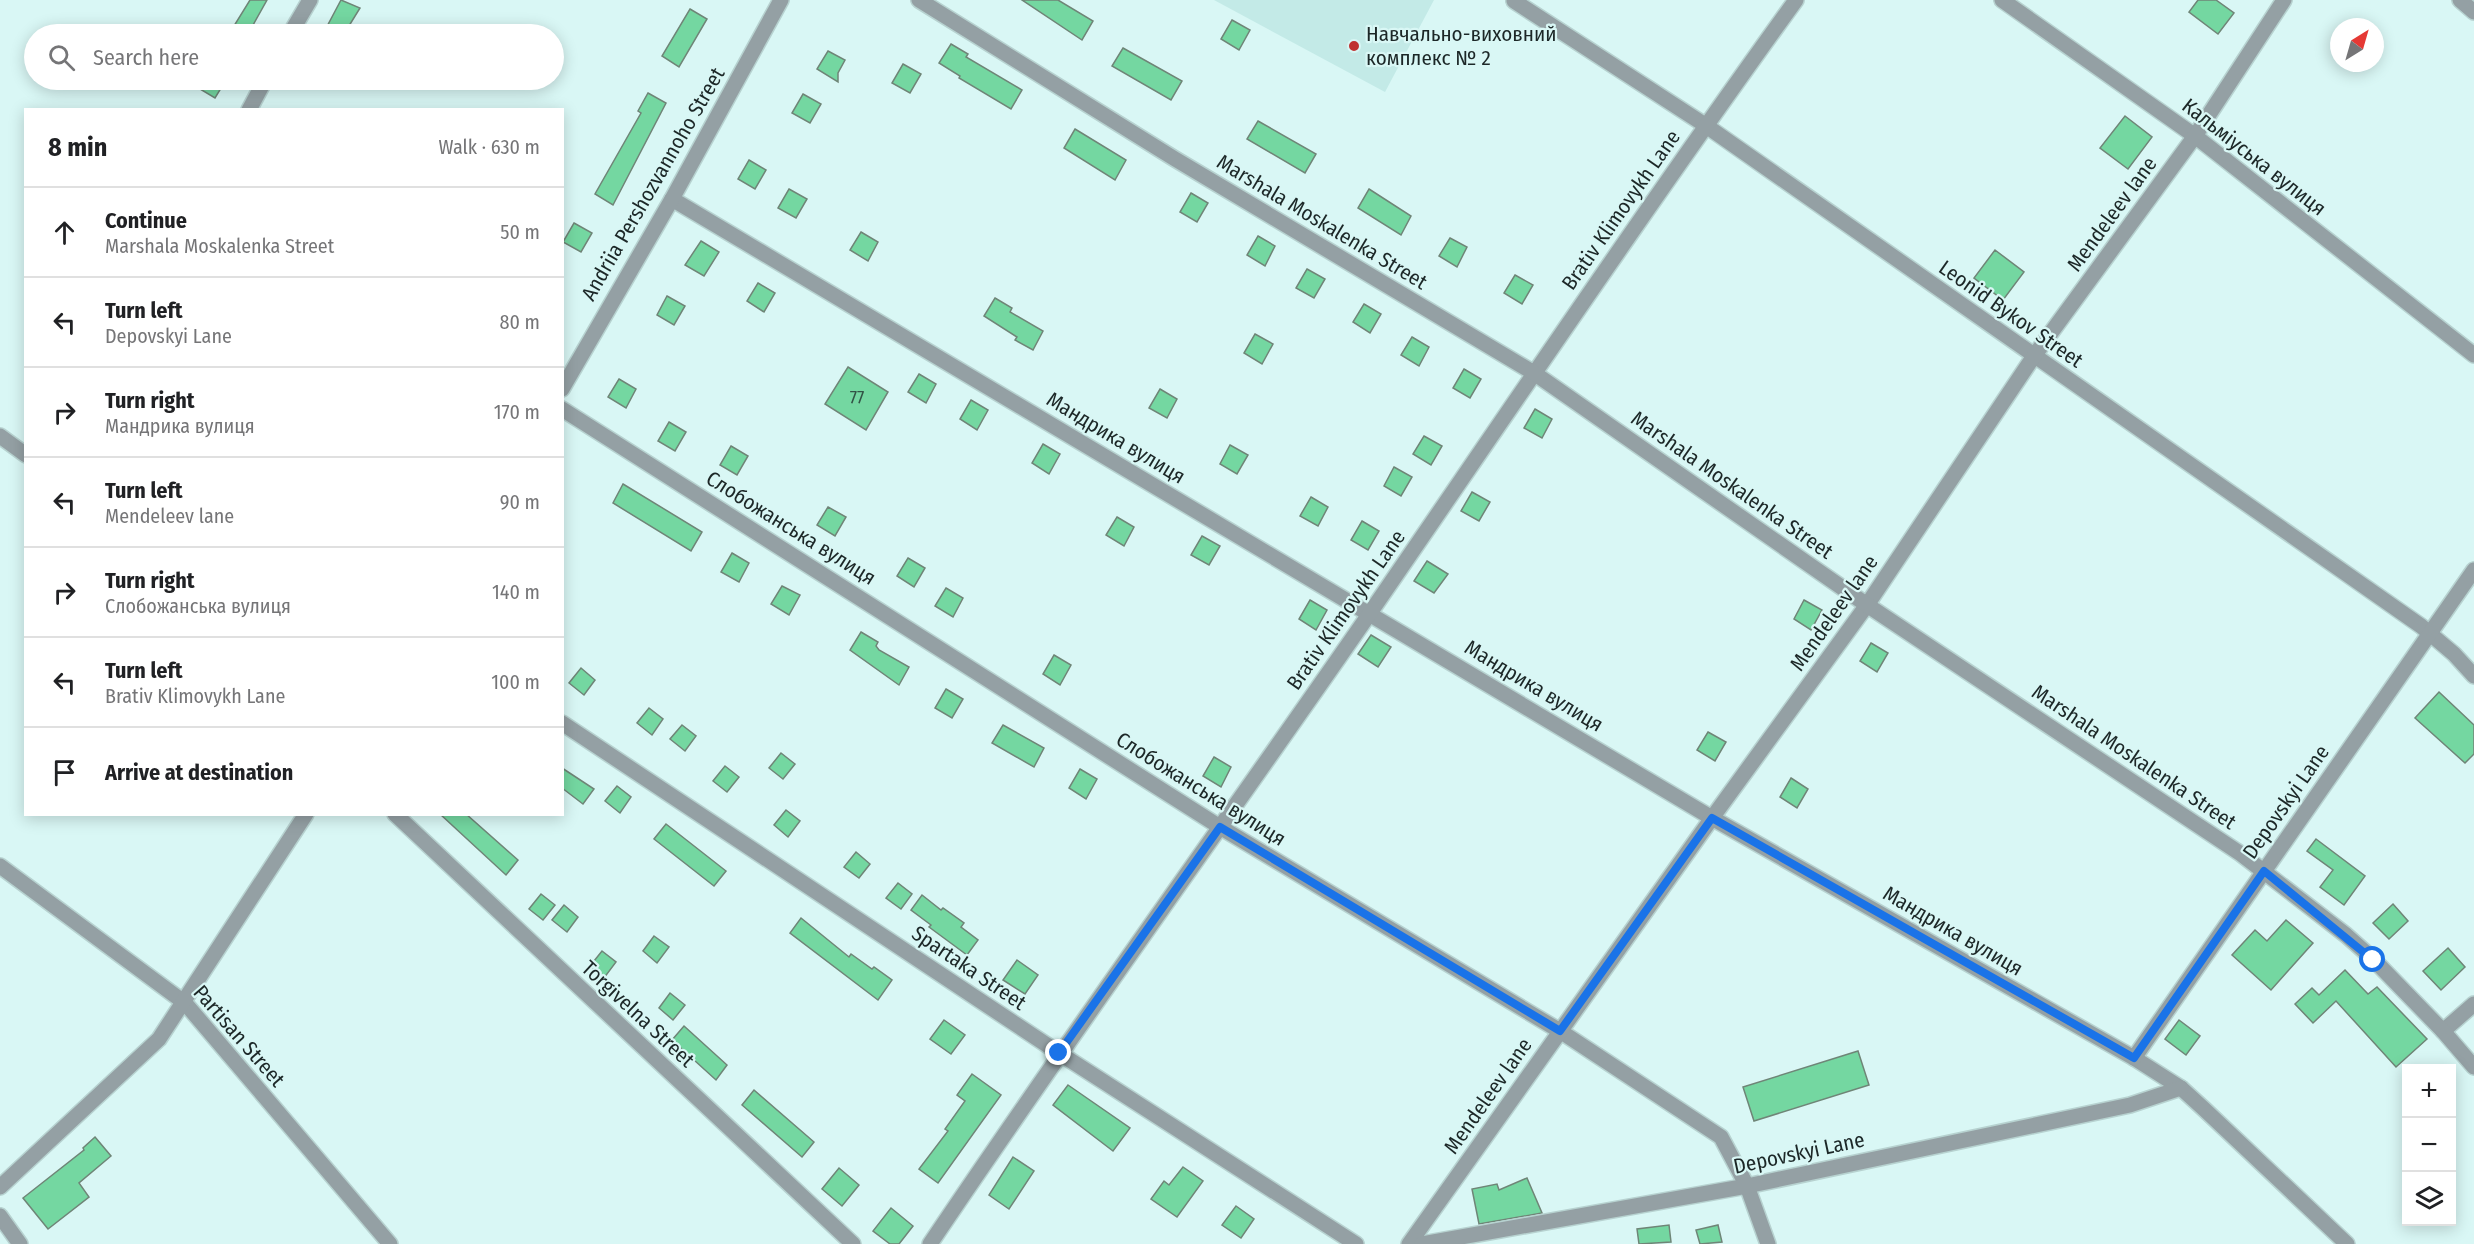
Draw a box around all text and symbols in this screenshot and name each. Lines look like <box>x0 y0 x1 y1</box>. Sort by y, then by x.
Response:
north arrow <box>2330 18 2384 72</box>
place label: Навчально-виховний комплекс № 2 <box>1366 21 1557 71</box>
search box <box>24 24 564 90</box>
marker: Навчально-виховний комплекс № 2 <box>1347 39 1361 53</box>
icon: search <box>45 41 78 74</box>
text: Search here <box>93 44 199 71</box>
street label: Andriia Pershozvannoho Street <box>576 63 730 305</box>
street label: Кальміуська вулиця <box>2177 93 2331 221</box>
street label: Brativ Klimovykh Lane <box>1556 125 1686 295</box>
text: 8 min <box>48 132 107 163</box>
text: Walk · 630 m <box>439 135 540 159</box>
street label: Marshala Moskalenka Street <box>1212 149 1432 295</box>
street label: Mendeleev lane <box>2062 152 2162 276</box>
text: Continue <box>105 207 187 234</box>
icon: ahead <box>48 216 81 249</box>
text: 50 m <box>500 220 540 244</box>
text: Marshala Moskalenka Street <box>105 234 334 258</box>
street label: Leonid Bykov Street <box>1934 255 2088 374</box>
text: Turn left <box>105 297 183 324</box>
icon: left <box>48 306 81 339</box>
text: 80 m <box>500 310 540 334</box>
text: Depovskyi Lane <box>105 324 232 348</box>
street label: Мандрика вулиця <box>1042 386 1190 490</box>
text: Turn right <box>105 387 194 414</box>
house number: 77 <box>850 387 864 409</box>
icon: right <box>48 396 81 429</box>
text: 170 m <box>494 400 540 424</box>
street label: Marshala Moskalenka Street <box>1626 405 1838 565</box>
text: Мандрика вулиця <box>105 414 255 438</box>
street label: Слобожанська вулиця <box>701 465 881 591</box>
text: Turn left <box>105 477 183 504</box>
icon: left <box>48 486 81 519</box>
text: 90 m <box>500 490 540 514</box>
text: Mendeleev lane <box>105 504 234 528</box>
street label: Brativ Klimovykh Lane <box>1281 525 1411 695</box>
street label: Mendeleev lane <box>1784 550 1884 676</box>
text: Turn right <box>105 567 194 594</box>
icon: right <box>48 576 81 609</box>
text: 140 m <box>492 580 540 604</box>
text: Слобожанська вулиця <box>105 594 291 618</box>
street label: Мандрика вулиця <box>1460 634 1608 738</box>
text: Turn left <box>105 657 183 684</box>
icon: left <box>48 666 81 699</box>
text: 100 m <box>491 670 540 694</box>
street label: Marshala Moskalenka Street <box>2027 679 2241 835</box>
text: Brativ Klimovykh Lane <box>105 684 285 708</box>
street label: Слобожанська вулиця <box>1111 726 1291 852</box>
street label: Depovskyi Lane <box>2237 740 2335 864</box>
icon: arrive <box>48 756 81 789</box>
text: Arrive at destination <box>105 759 293 786</box>
street label: Мандрика вулиця <box>1878 880 2028 982</box>
street label: Spartaka Street <box>907 920 1031 1016</box>
route start <box>2359 946 2385 972</box>
street label: Torgivelna Street <box>576 955 700 1073</box>
street label: Partisan Street <box>188 980 290 1092</box>
street label: Mendeleev lane <box>1438 1033 1538 1159</box>
route end <box>1045 1039 1071 1065</box>
map controls <box>2402 1064 2456 1226</box>
button: + <box>2402 1064 2456 1118</box>
button: − <box>2402 1118 2456 1172</box>
street label: Depovskyi Lane <box>1731 1126 1867 1180</box>
button: layers <box>2402 1172 2456 1226</box>

